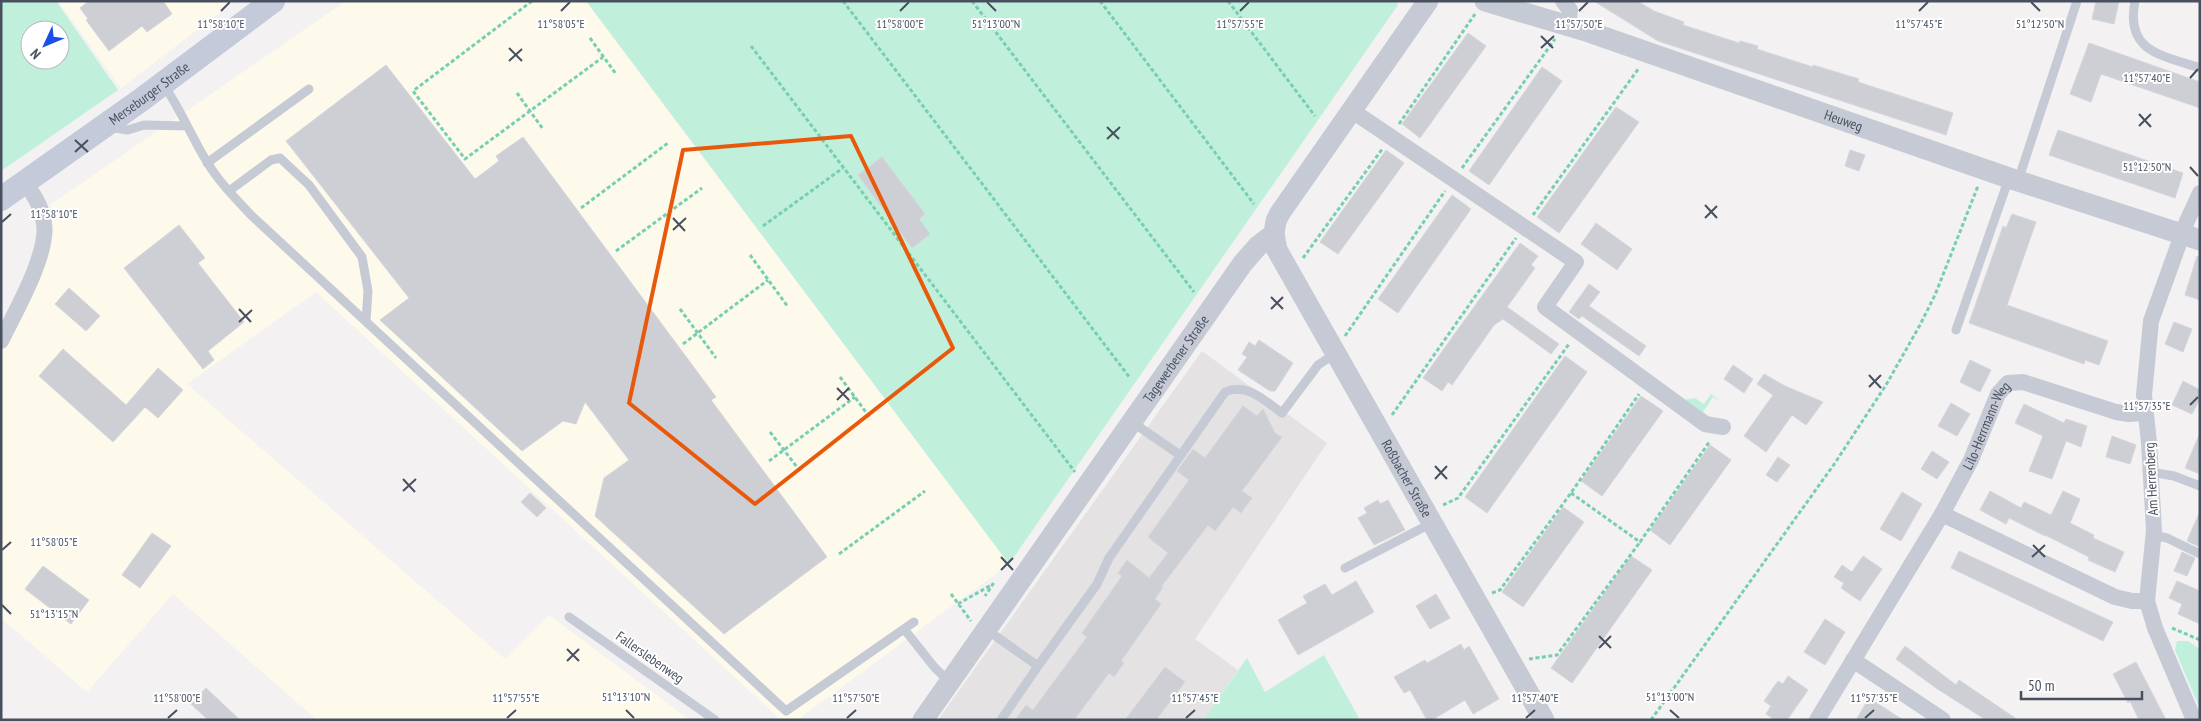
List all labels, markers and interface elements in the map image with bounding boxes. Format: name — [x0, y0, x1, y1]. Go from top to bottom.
text: 11°58'10"E — [197, 16, 245, 31]
text: 11°58'05"E — [537, 16, 585, 31]
text: 11°58'00"E — [876, 16, 924, 31]
text: 51°13'00"N — [972, 16, 1020, 31]
text: 11°57'55"E — [1216, 16, 1264, 31]
text: 11°57'50"E — [1555, 16, 1603, 31]
text: 11°57'45"E — [1895, 16, 1943, 31]
text: 51°12'50"N — [2016, 16, 2064, 31]
north arrow — [20, 20, 70, 70]
text: N — [27, 45, 45, 63]
street label: Merseburger Straße — [105, 58, 193, 129]
text: 11°57'40"E — [2123, 70, 2171, 85]
street label: Heuweg — [1822, 106, 1865, 135]
text: 51°12'50"N — [2123, 159, 2171, 174]
text: 11°58'10"E — [30, 206, 78, 221]
street label: Tagewerbener Straße — [1139, 311, 1213, 406]
street label: Lilo-Herrmann-Weg — [1958, 378, 2014, 473]
text: 11°57'35"E — [2123, 398, 2171, 413]
street label: Roßbacher Straße — [1378, 436, 1436, 521]
street label: Am Herrenberg — [2140, 442, 2162, 516]
text: 11°58'05"E — [30, 534, 78, 549]
text: 51°13'15"N — [30, 606, 78, 621]
street label: Fallerslebenweg — [612, 627, 688, 687]
scale bar — [2021, 668, 2142, 700]
text: 50 m — [2028, 676, 2054, 695]
text: 51°13'10"N — [602, 689, 650, 704]
text: 51°13'00"N — [1646, 689, 1694, 704]
text: 11°58'00"E — [153, 690, 201, 705]
text: 11°57'55"E — [492, 690, 540, 705]
text: 11°57'50"E — [832, 690, 880, 705]
text: 11°57'45"E — [1171, 690, 1219, 705]
text: 11°57'40"E — [1511, 690, 1559, 705]
text: 11°57'35"E — [1850, 690, 1898, 705]

